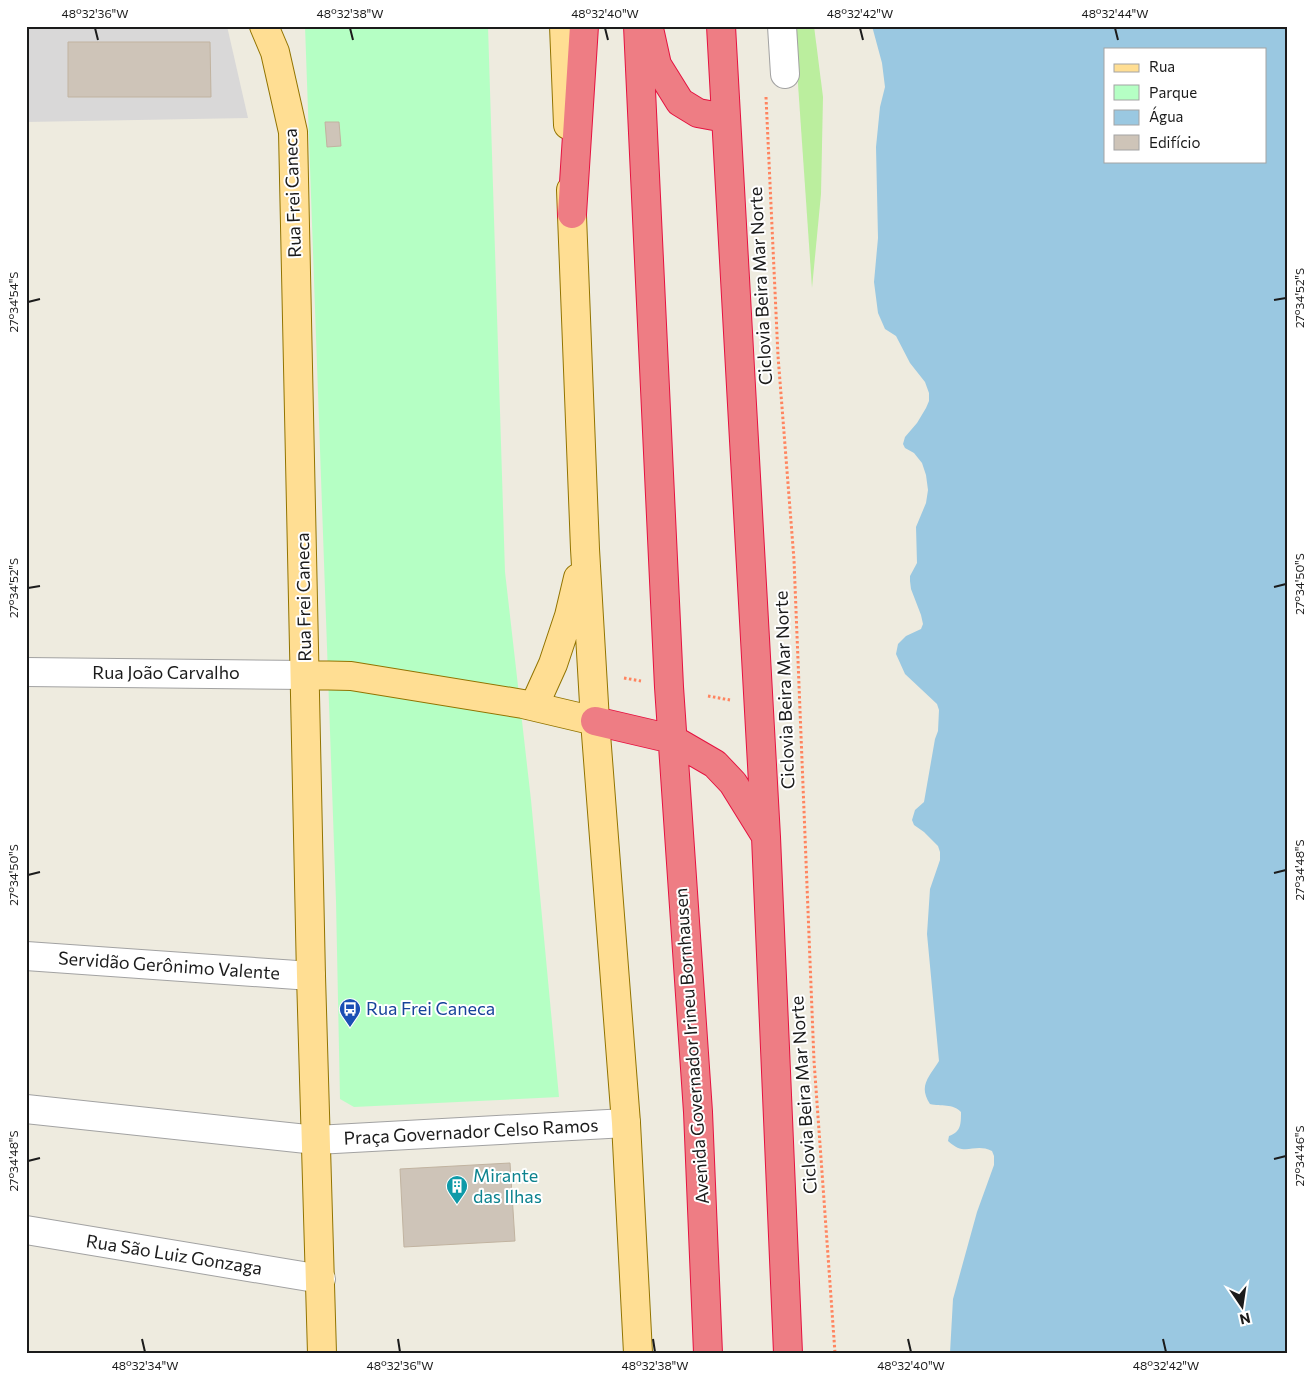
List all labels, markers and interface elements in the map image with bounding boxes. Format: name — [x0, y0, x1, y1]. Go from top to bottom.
text: 48°32'36"W — [62, 6, 128, 20]
text: 48°32'38"W — [317, 6, 383, 20]
text: 48°32'40"W — [571, 6, 639, 20]
text: 48°32'42"W — [827, 6, 893, 20]
text: 48°32'44"W — [1081, 6, 1149, 20]
legend — [1104, 48, 1266, 162]
text: Rua — [1149, 57, 1175, 75]
text: Parque — [1149, 83, 1197, 101]
text: Água — [1149, 106, 1183, 125]
street label: Rua Frei Caneca — [279, 128, 305, 258]
text: Edifício — [1149, 133, 1200, 151]
street label: Ciclovia Beira Mar Norte — [744, 186, 776, 386]
text: 27°34'52"S — [1292, 268, 1306, 328]
text: 27°34'54"S — [6, 272, 20, 332]
street label: Rua Frei Caneca — [291, 532, 315, 662]
text: 27°34'50"S — [1292, 553, 1306, 615]
text: 27°34'52"S — [6, 558, 20, 618]
street label: Ciclovia Beira Mar Norte — [770, 590, 798, 790]
street label: Rua João Carvalho — [92, 661, 240, 683]
text: 27°34'48"S — [1292, 839, 1306, 901]
text: 27°34'50"S — [6, 844, 20, 906]
street label: Avenida Governador Irineu Bornhausen — [669, 887, 713, 1205]
street label: Servidão Gerônimo Valente — [57, 946, 281, 984]
street label: Ciclovia Beira Mar Norte — [785, 995, 821, 1195]
bus stop icon: Rua Frei Caneca — [338, 997, 362, 1028]
place label: Rua Frei Caneca — [366, 997, 495, 1019]
street label: Praça Governador Celso Ramos — [343, 1113, 599, 1149]
text: 27°34'46"S — [1292, 1125, 1306, 1187]
text: 27°34'48"S — [6, 1130, 20, 1192]
place label: Mirante das Ilhas — [473, 1164, 542, 1207]
building icon: Mirante das Ilhas — [445, 1174, 469, 1205]
street label: Rua São Luiz Gonzaga — [85, 1229, 264, 1279]
north arrow — [1216, 1282, 1266, 1332]
text: N — [1238, 1310, 1252, 1329]
text: 48°32'34"W — [112, 1358, 178, 1372]
text: 48°32'36"W — [367, 1358, 433, 1372]
text: 48°32'38"W — [622, 1358, 688, 1372]
text: 48°32'40"W — [877, 1358, 945, 1372]
text: 48°32'42"W — [1133, 1358, 1199, 1372]

